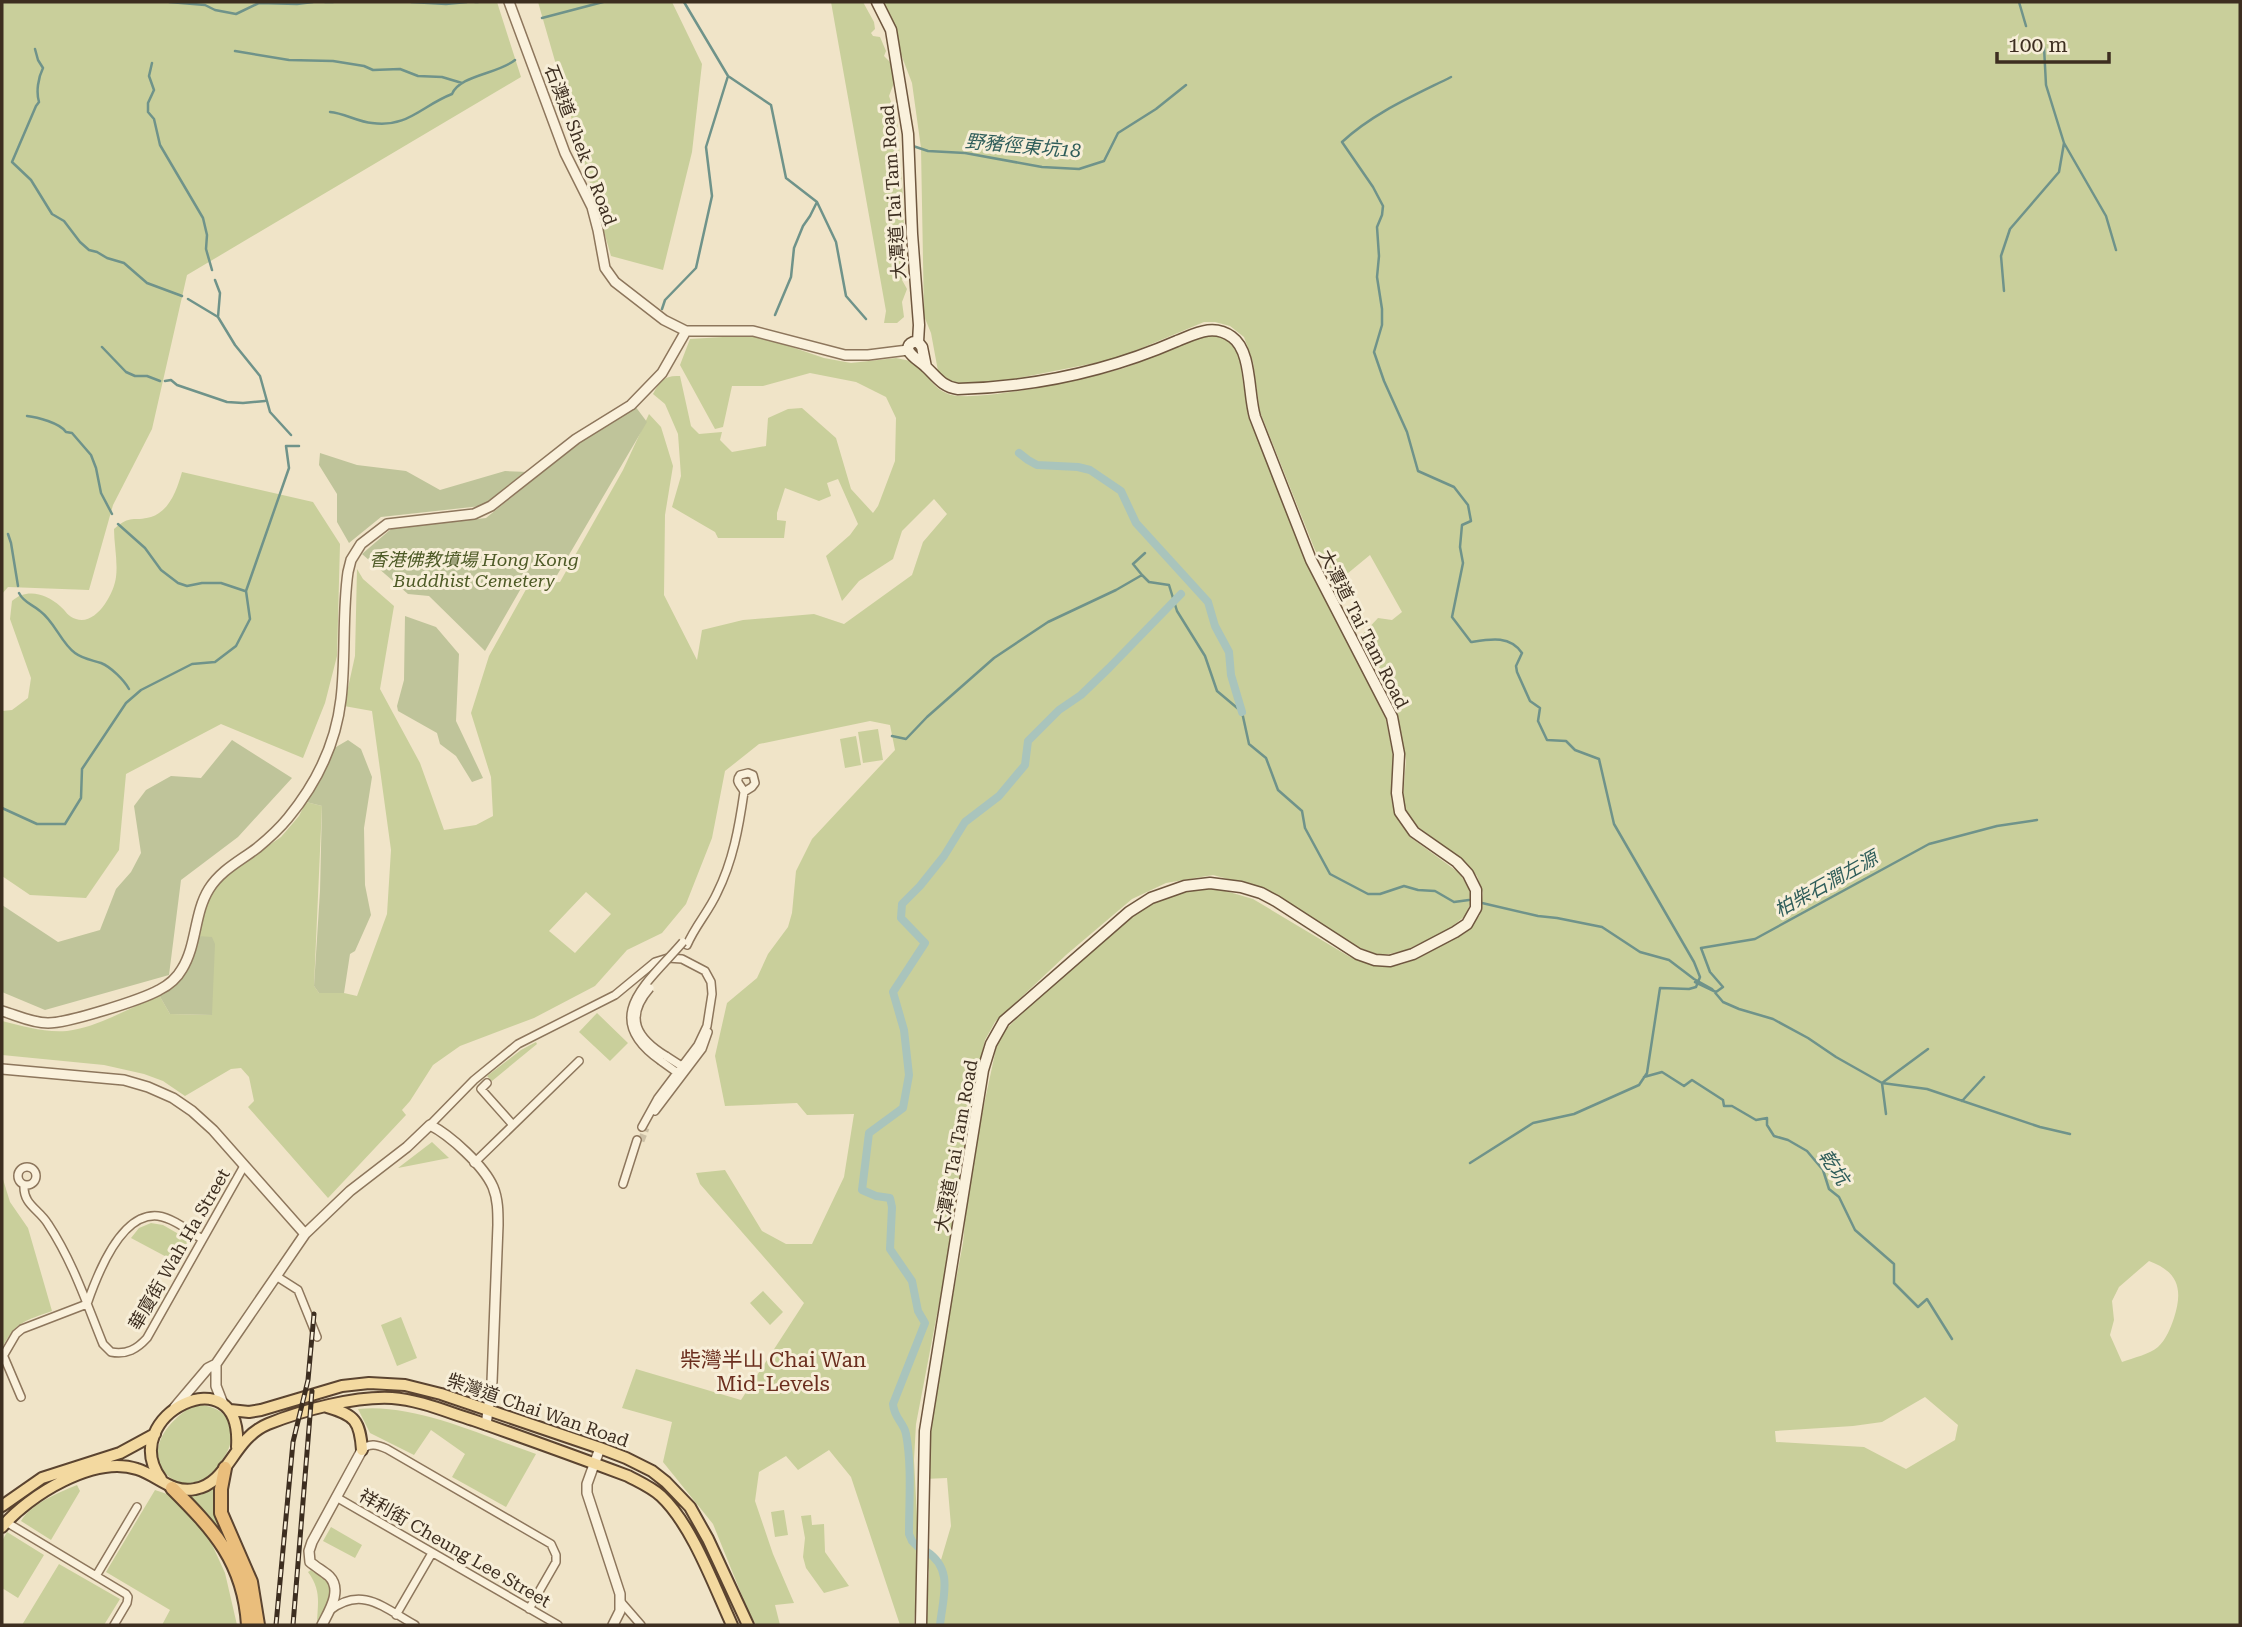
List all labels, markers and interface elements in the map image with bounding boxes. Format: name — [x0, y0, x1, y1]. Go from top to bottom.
scale bar — [1997, 21, 2109, 65]
text: 100 m — [2008, 33, 2068, 57]
street label: 石澳道 Shek O Road — [541, 62, 621, 229]
street label: 大潭道 Tai Tam Road — [876, 103, 910, 280]
water label: 野豬徑東坑18 — [964, 129, 1082, 163]
street label: 大潭道 Tai Tam Road — [1315, 546, 1413, 712]
park label: 香港佛教墳場 Hong Kong Buddhist Cemetery — [369, 549, 579, 591]
water label: 柏柴石澗左源 — [1771, 845, 1884, 922]
street label: 大潭道 Tai Tam Road — [930, 1057, 982, 1234]
water label: 乾坑 — [1814, 1145, 1856, 1192]
street label: 華廈街 Wah Ha Street — [124, 1164, 234, 1333]
district label: 柴灣半山 Chai Wan Mid-Levels — [680, 1348, 867, 1396]
street label: 柴灣道 Chai Wan Road — [444, 1369, 632, 1451]
street label: 祥利街 Cheung Lee Street — [355, 1484, 555, 1612]

